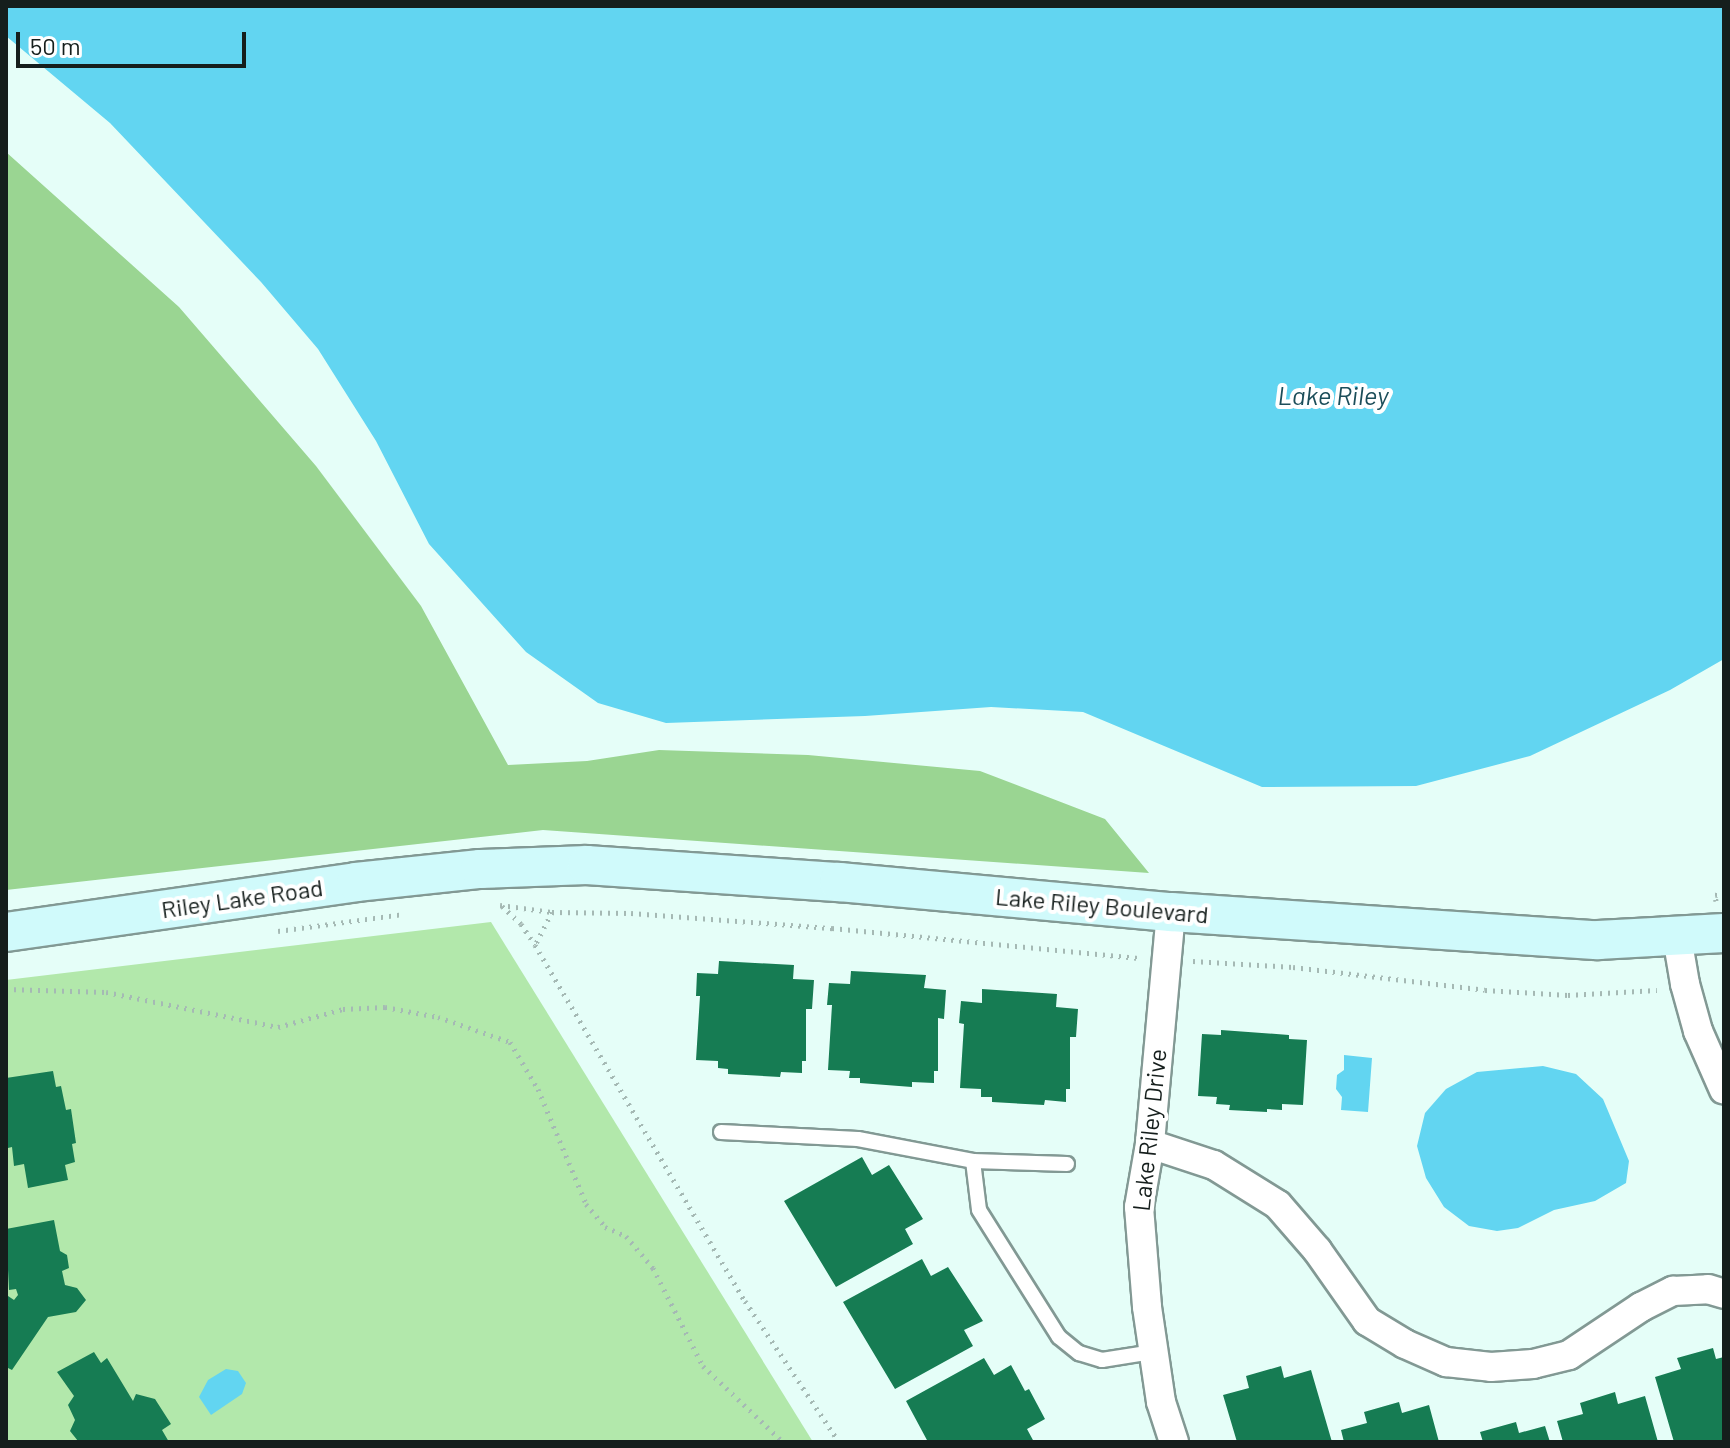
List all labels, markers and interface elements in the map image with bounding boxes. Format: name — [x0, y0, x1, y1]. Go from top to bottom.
scale bar — [20, 16, 250, 66]
text: 50 m — [30, 31, 81, 60]
water label: Lake Riley — [1277, 379, 1389, 411]
street label: Riley Lake Road — [159, 872, 325, 924]
street label: Lake Riley Boulevard — [994, 881, 1210, 929]
street label: Lake Riley Drive — [1126, 1047, 1172, 1213]

